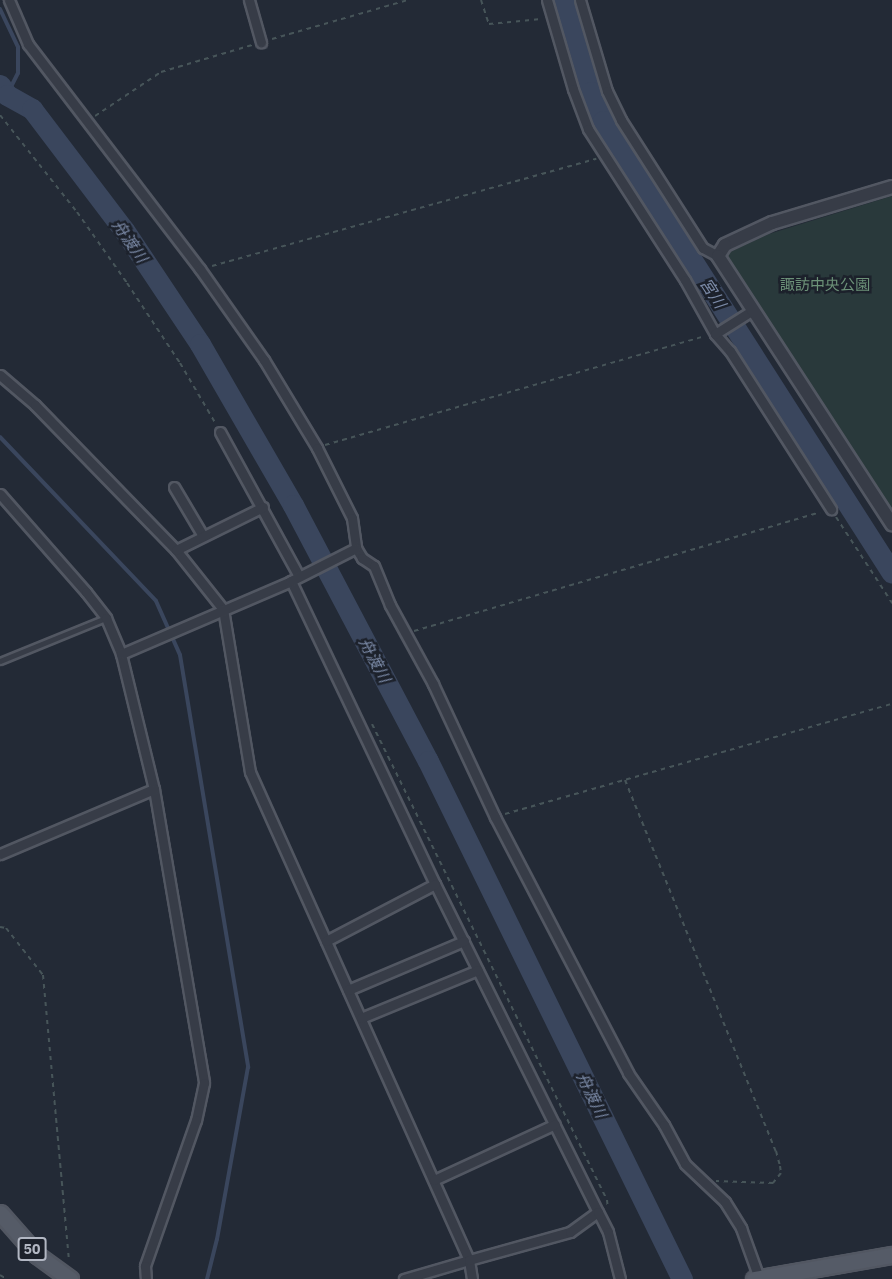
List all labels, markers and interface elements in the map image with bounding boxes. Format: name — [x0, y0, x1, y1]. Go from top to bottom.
water label: 舟渡川 — [108, 216, 152, 266]
water label: 宮川 — [696, 274, 730, 312]
park label: 諏訪中央公園 — [780, 276, 870, 294]
water label: 舟渡川 — [355, 634, 395, 686]
water label: 舟渡川 — [573, 1069, 611, 1121]
road number: 50 — [17, 1238, 47, 1260]

